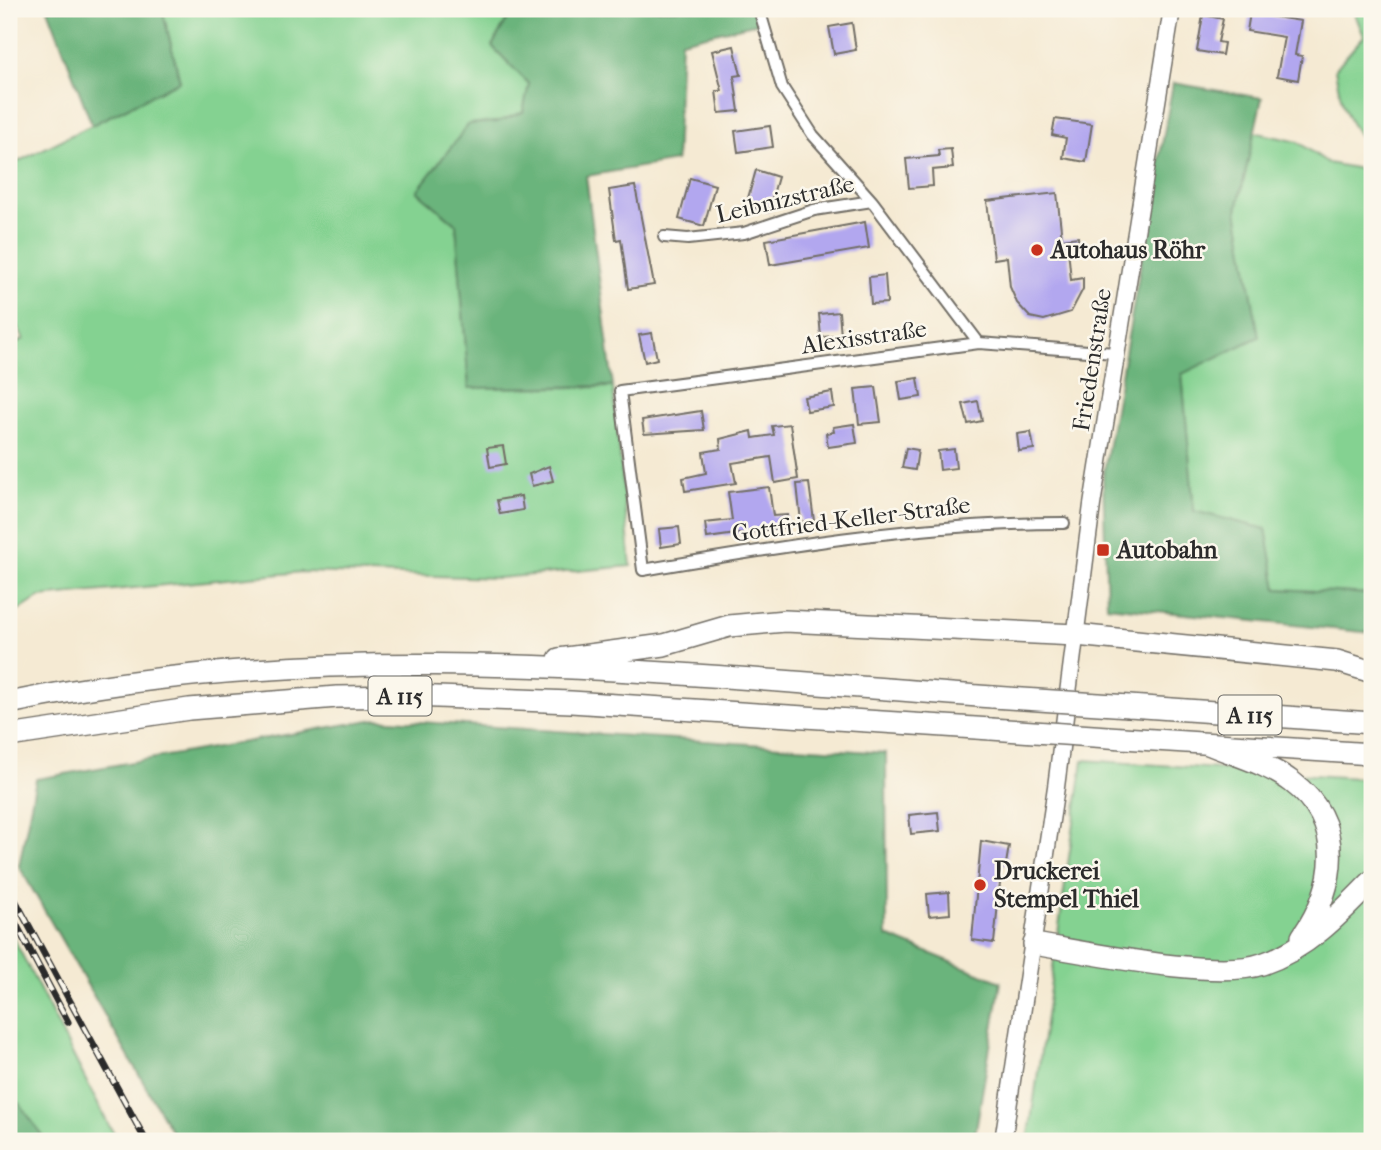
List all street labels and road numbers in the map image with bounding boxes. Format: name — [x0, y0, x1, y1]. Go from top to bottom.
street label: Leibnizstraße — [713, 169, 857, 229]
street label: Friedenstraße — [1067, 286, 1117, 434]
street label: Alexisstraße — [799, 314, 928, 360]
street label: Gottfried-Keller-Straße — [730, 490, 972, 548]
road number: A 115 — [368, 676, 432, 716]
road number: A 115 — [1218, 695, 1282, 734]

